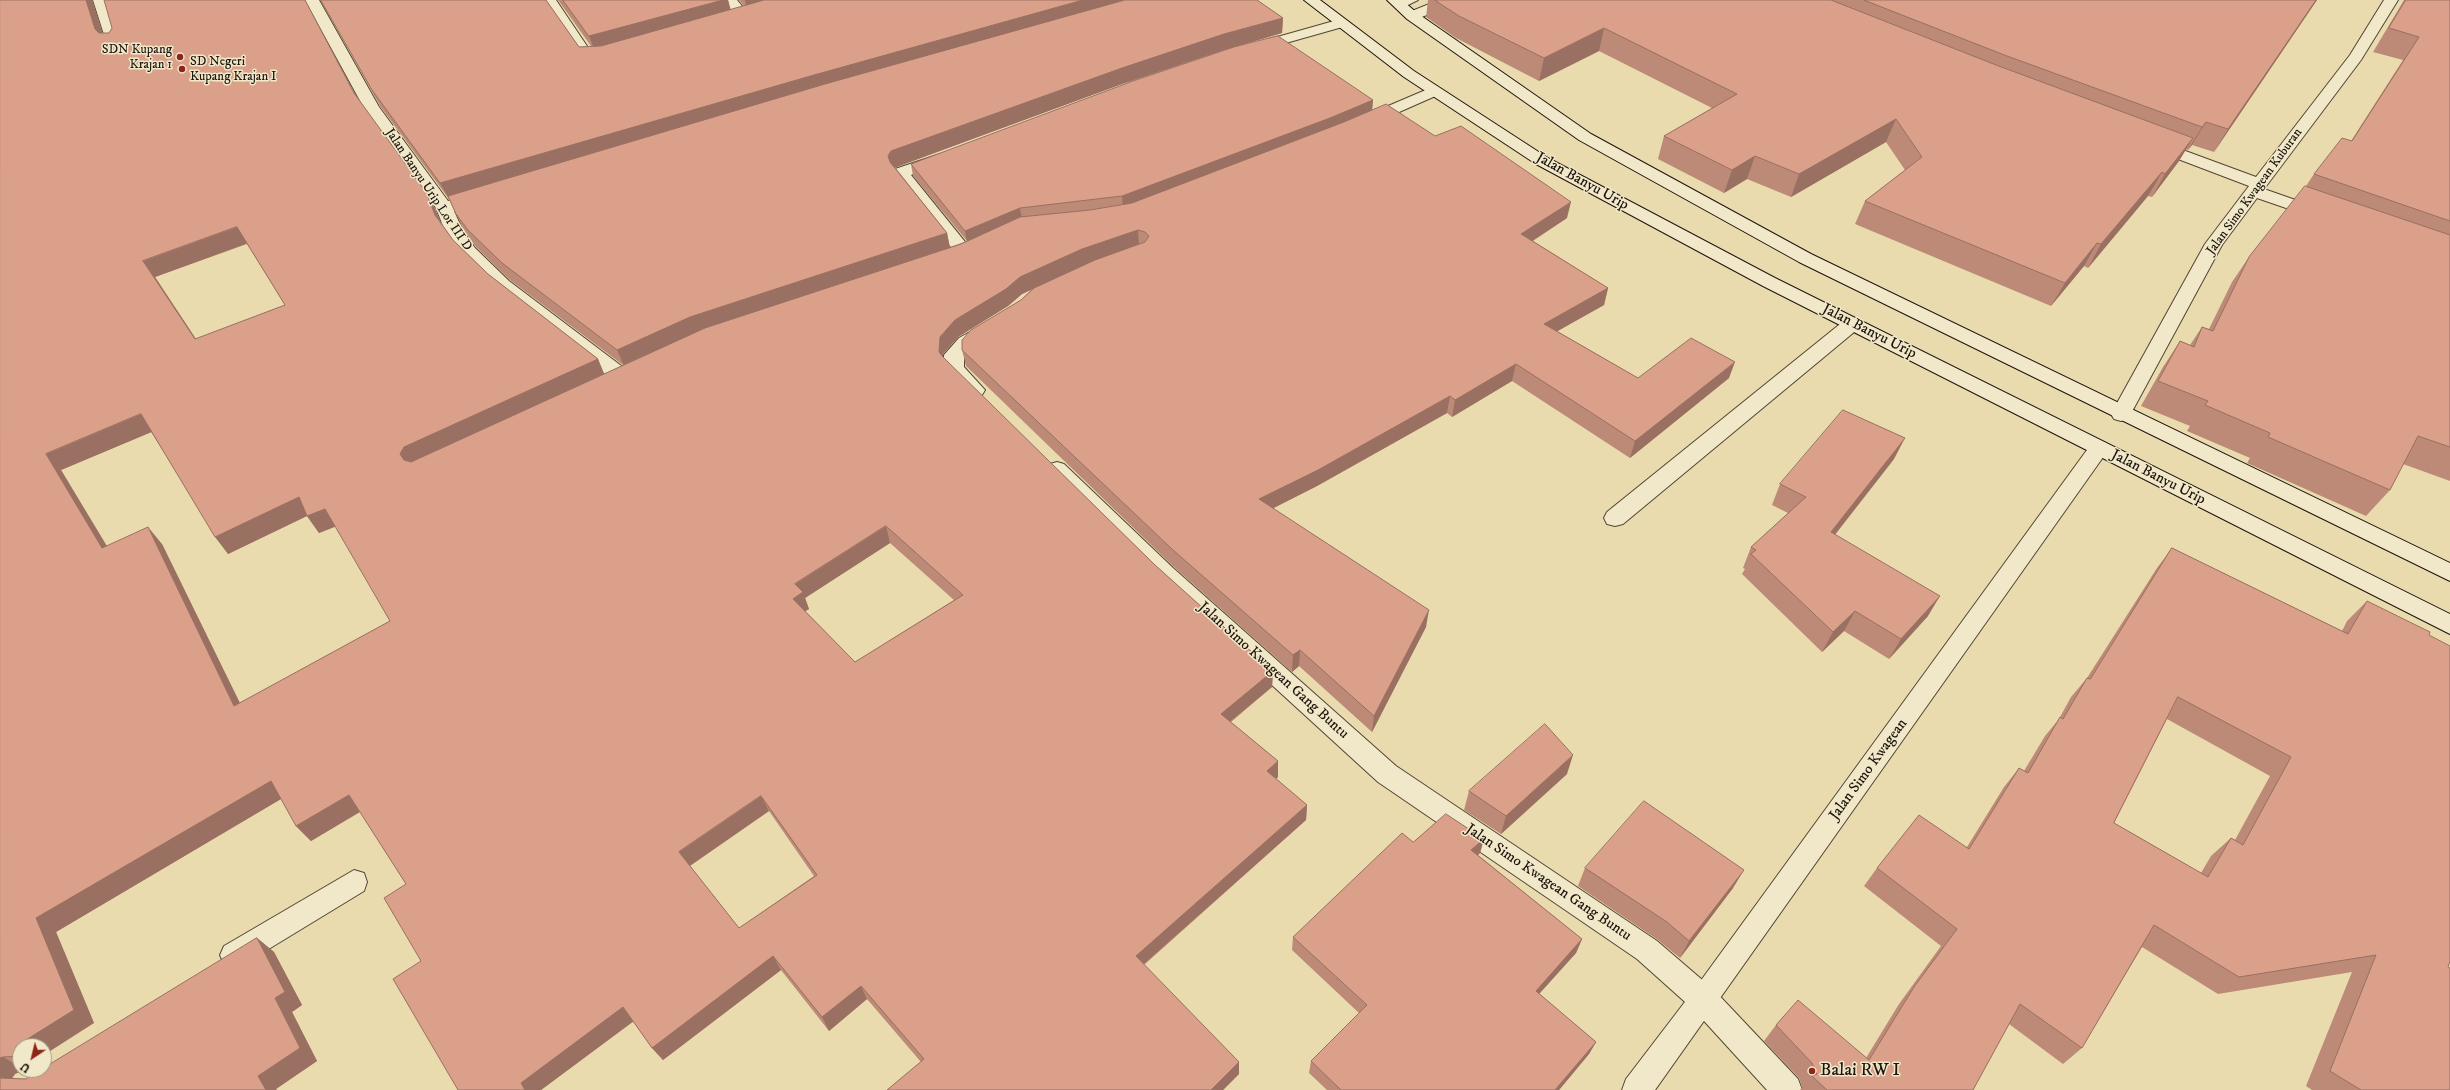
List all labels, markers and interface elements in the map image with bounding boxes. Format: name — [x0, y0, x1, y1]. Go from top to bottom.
place label: SDN Kupang Krajan 1 — [102, 42, 172, 73]
marker: SDN Kupang Krajan 1 — [175, 52, 185, 62]
place label: SD Negeri Kupang Krajan I — [190, 54, 276, 85]
marker: SD Negeri Kupang Krajan I — [177, 64, 187, 74]
street label: Jalan Banyu Urip Lor III D — [381, 126, 475, 254]
street label: Jalan Simo Kwagean Kuburan — [2204, 126, 2306, 258]
street label: Jalan Banyu Urip — [1532, 149, 1632, 215]
street label: Jalan Banyu Urip — [1819, 301, 1919, 363]
street label: Jalan Banyu Urip — [2108, 447, 2208, 509]
street label: Jalan Simo Kwagean Gang Buntu — [1194, 599, 1352, 743]
street label: Jalan Simo Kwagean — [1826, 716, 1912, 824]
street label: Jalan Simo Kwagean Gang Buntu — [1462, 821, 1634, 945]
north arrow — [12, 1038, 52, 1078]
text: U — [18, 1059, 33, 1075]
place label: Balai RW I — [1820, 1060, 1900, 1082]
marker: Balai RW I — [1807, 1066, 1817, 1076]

